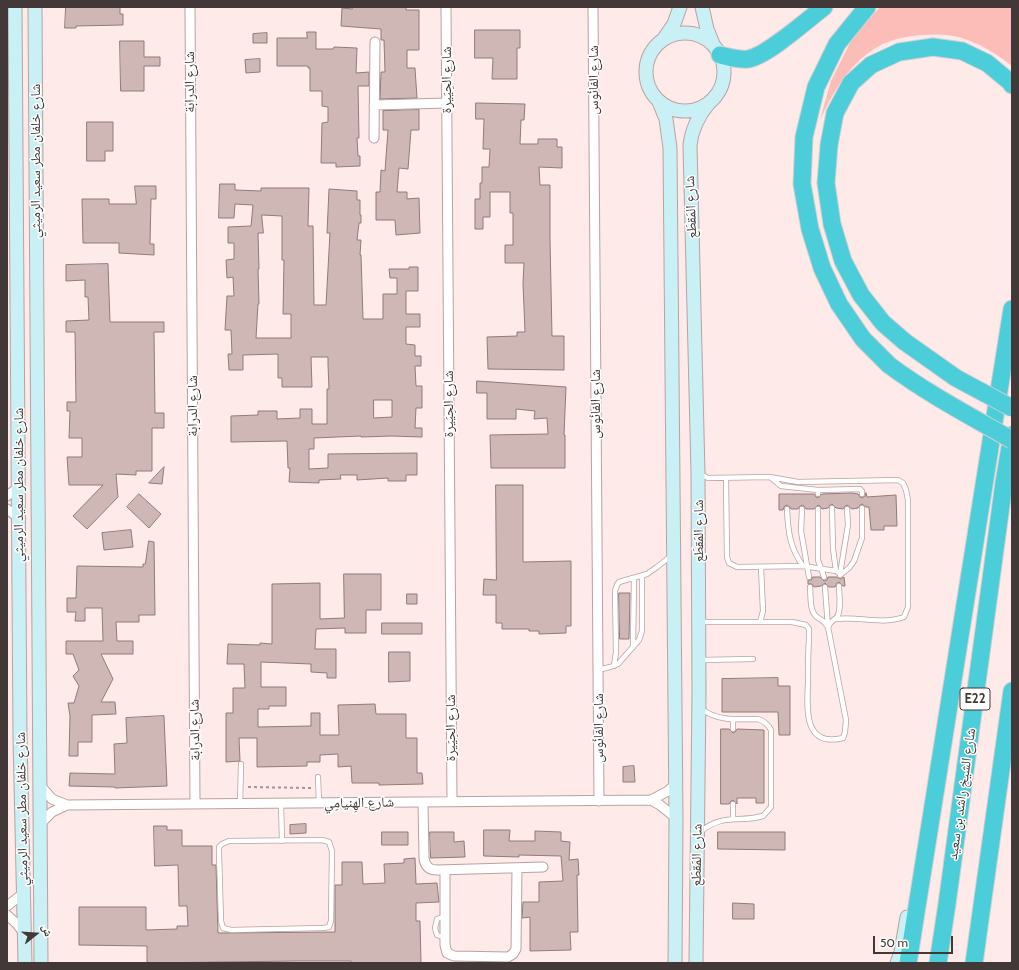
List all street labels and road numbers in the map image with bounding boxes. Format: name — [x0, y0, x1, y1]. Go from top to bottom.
street label: شارع الفانُوس — [586, 45, 602, 115]
street label: شارع الحِيَيرة — [439, 47, 455, 113]
street label: شارع الدرابة — [182, 51, 198, 113]
street label: شارع خلفان مطر سعيد الرميثي — [28, 84, 44, 238]
street label: شارع المَقطَع — [682, 175, 700, 239]
street label: شارع الفانُوس — [588, 369, 604, 439]
street label: شارع الحِيَيرة — [441, 371, 457, 437]
street label: شارع الدرابة — [185, 375, 201, 437]
street label: شارع خلفان مطر سعيد الرميثي — [11, 408, 27, 562]
street label: شارع المَقطَع — [691, 500, 707, 562]
road number: E22 — [960, 688, 990, 710]
street label: شارع الفانُوس — [591, 693, 607, 763]
street label: شارع الحِيَيرة — [443, 695, 459, 761]
street label: شارع الدرابة — [186, 699, 204, 761]
street label: شارع الشيخ راشد بن سعيد — [944, 727, 980, 861]
street label: شارع خلفان مطر سعيد الرميثي — [12, 732, 32, 886]
street label: شارع الهِنيامِي — [324, 794, 394, 812]
street label: شارع المَقطَع — [688, 823, 706, 887]

